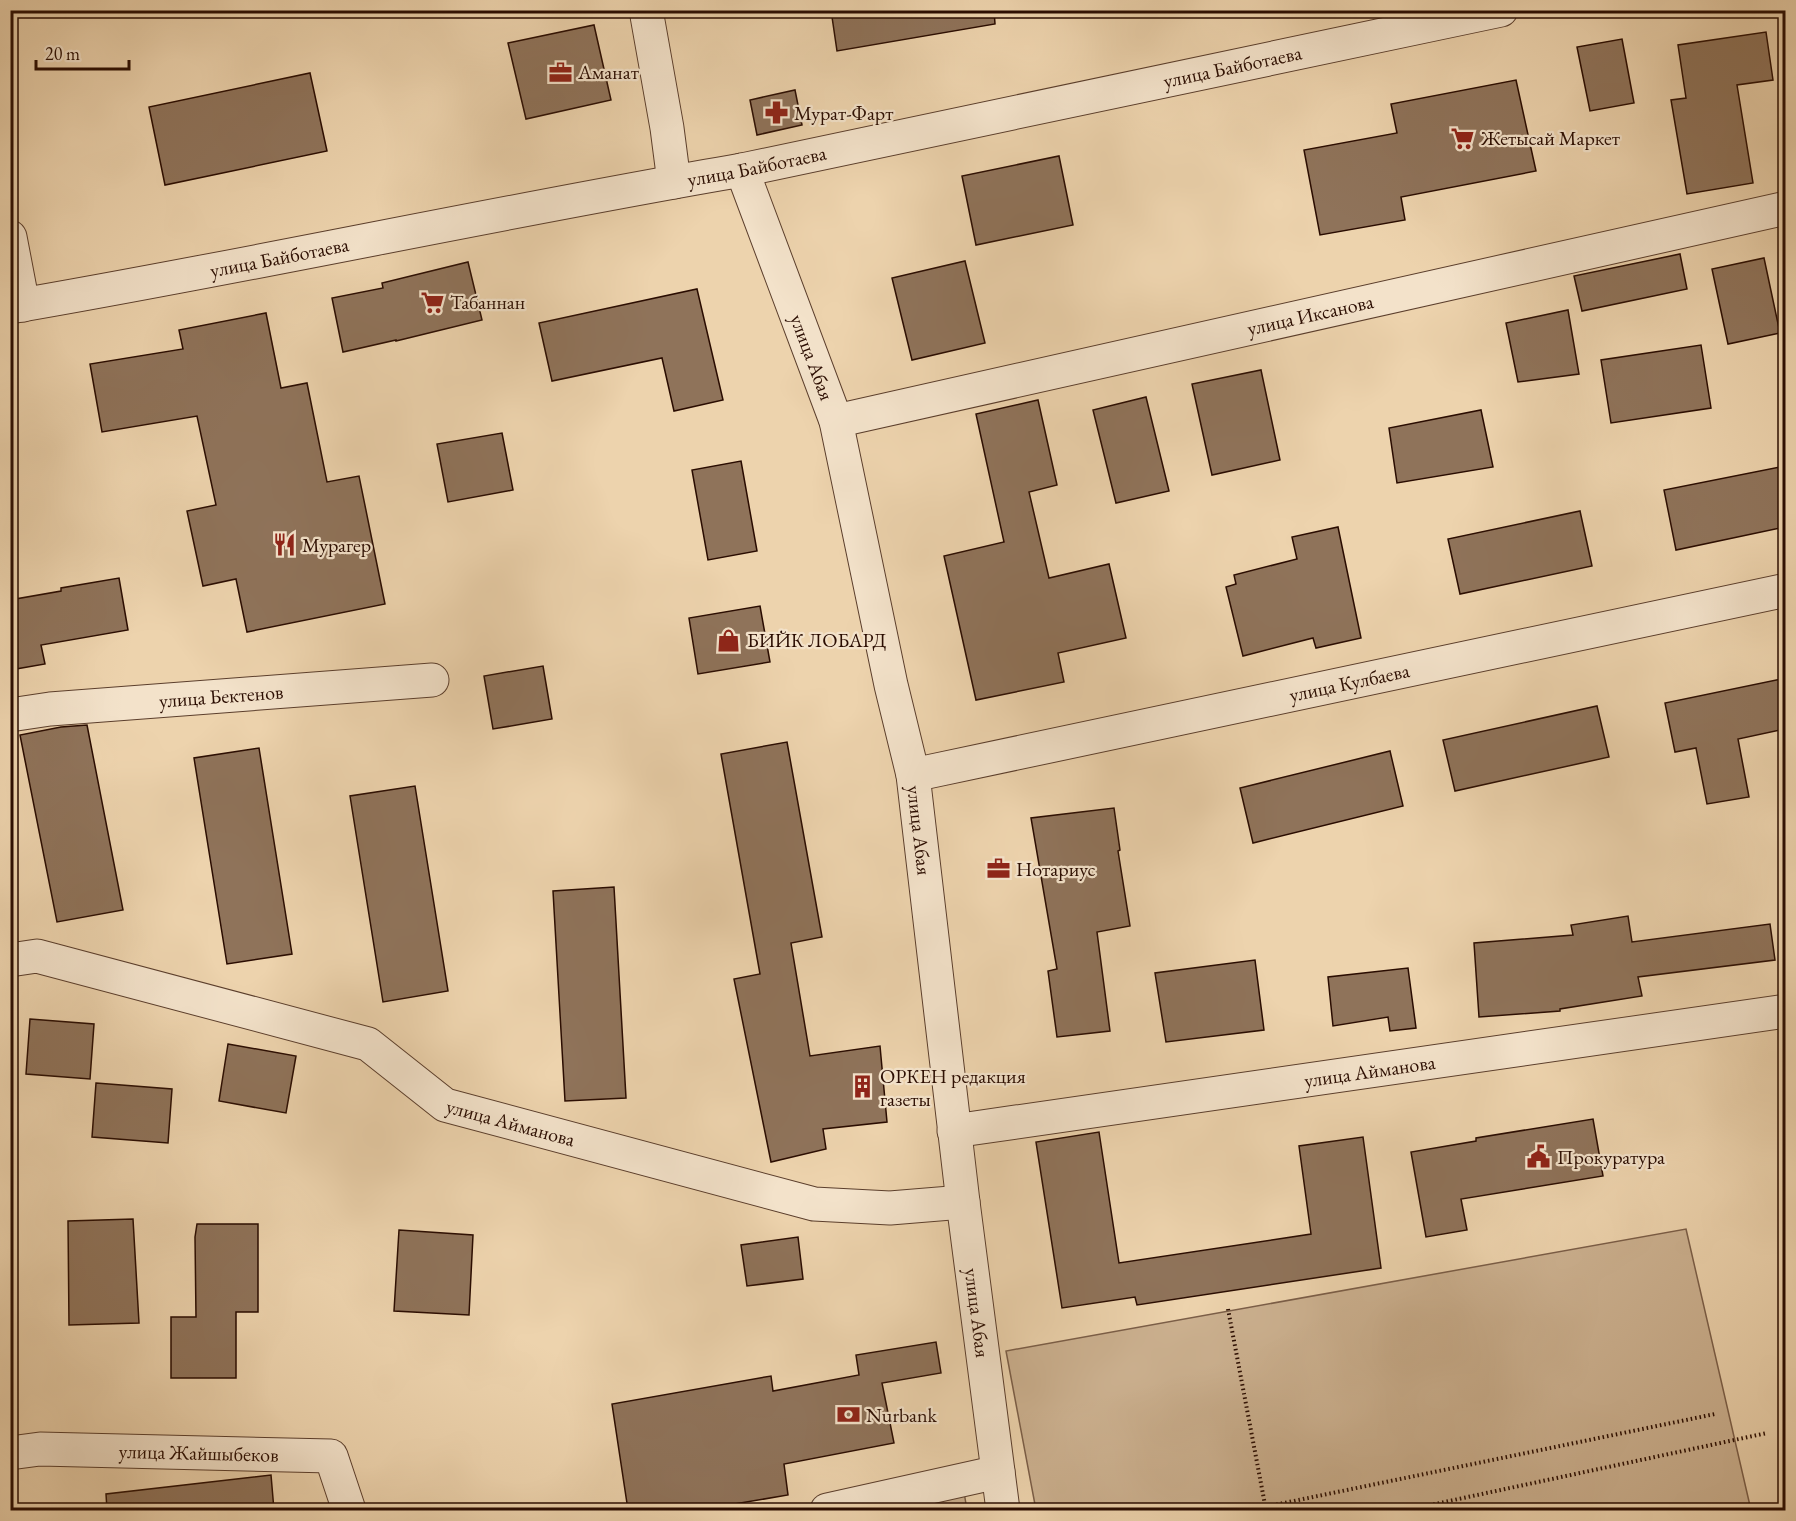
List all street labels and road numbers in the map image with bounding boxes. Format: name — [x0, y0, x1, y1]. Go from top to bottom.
street label: улица Байботаева — [1161, 39, 1304, 94]
street label: улица Байботаева — [685, 140, 829, 192]
street label: улица Байботаева — [208, 231, 351, 283]
street label: улица Иксанова — [1245, 288, 1376, 341]
street label: улица Абая — [784, 311, 840, 404]
street label: улица Кулбаева — [1287, 657, 1412, 708]
street label: улица Бектенов — [158, 678, 284, 714]
street label: улица Абая — [901, 784, 938, 877]
street label: улица Айманова — [1302, 1049, 1437, 1093]
street label: улица Айманова — [443, 1093, 578, 1152]
street label: улица Абая — [959, 1266, 996, 1359]
street label: улица Жайшыбеков — [118, 1438, 279, 1468]

